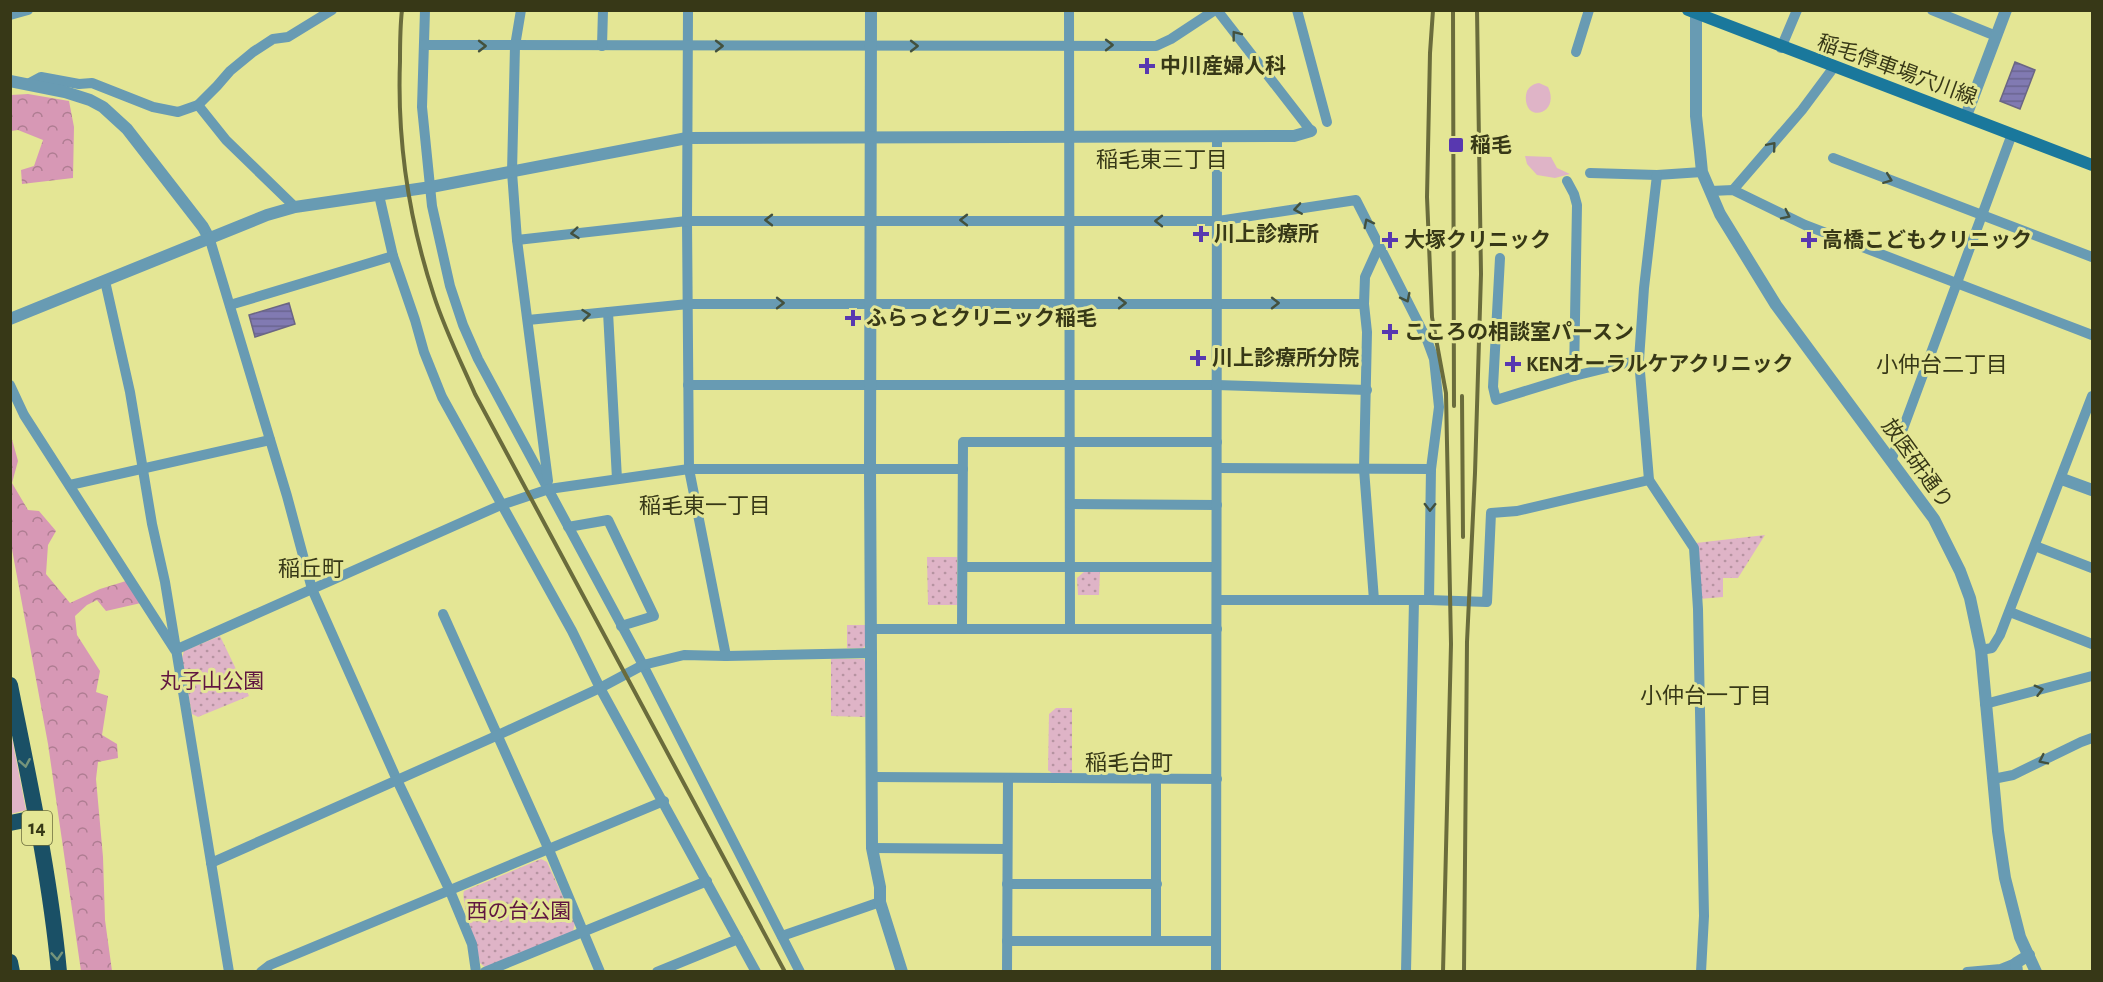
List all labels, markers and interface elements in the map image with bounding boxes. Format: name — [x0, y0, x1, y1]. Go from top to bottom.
street label: 稲毛停車場穴川線 — [1814, 30, 1980, 109]
one-way arrow — [1233, 31, 1244, 42]
one-way arrow — [1105, 39, 1114, 51]
one-way arrow — [478, 40, 487, 52]
one-way arrow — [715, 40, 724, 52]
one-way arrow — [910, 40, 919, 52]
place label: 中川産婦人科 — [1160, 55, 1286, 77]
marker: 中川産婦人科 — [1138, 57, 1156, 75]
place label: 稲毛 — [1470, 134, 1512, 156]
marker: 稲毛 — [1447, 136, 1465, 154]
one-way arrow — [1765, 142, 1776, 153]
district label: 稲毛東三丁目 — [1096, 148, 1228, 171]
one-way arrow — [1882, 171, 1893, 184]
one-way arrow — [1294, 202, 1303, 214]
one-way arrow — [1779, 208, 1790, 220]
one-way arrow — [765, 214, 774, 227]
one-way arrow — [960, 214, 969, 226]
one-way arrow — [1155, 215, 1164, 227]
one-way arrow — [1364, 218, 1375, 229]
place label: 川上診療所 — [1214, 223, 1319, 245]
marker: 川上診療所 — [1192, 225, 1210, 243]
one-way arrow — [571, 227, 580, 239]
place label: 大塚クリニック — [1404, 229, 1551, 251]
place label: 高橋こどもクリニック — [1822, 229, 2032, 251]
marker: 大塚クリニック — [1381, 231, 1399, 249]
marker: 高橋こどもクリニック — [1800, 231, 1818, 249]
one-way arrow — [1398, 292, 1410, 303]
one-way arrow — [776, 297, 785, 309]
one-way arrow — [1118, 297, 1127, 309]
one-way arrow — [1270, 297, 1279, 309]
place label: ふらっとクリニック稲毛 — [866, 307, 1097, 329]
one-way arrow — [581, 309, 590, 321]
marker: ふらっとクリニック稲毛 — [844, 309, 862, 327]
place label: こころの相談室パースン — [1404, 321, 1634, 343]
marker: こころの相談室パースン — [1381, 323, 1399, 341]
place label: 川上診療所分院 — [1212, 347, 1359, 369]
marker: 川上診療所分院 — [1189, 349, 1207, 367]
place label: KENオーラルケアクリニック — [1526, 353, 1794, 375]
district label: 小仲台二丁目 — [1876, 353, 2008, 376]
marker: KENオーラルケアクリニック — [1504, 355, 1522, 373]
street label: 放医研通り — [1878, 415, 1957, 513]
district label: 稲毛東一丁目 — [639, 494, 771, 517]
one-way arrow — [1424, 502, 1437, 511]
district label: 稲丘町 — [278, 557, 344, 580]
park label: 丸子山公園 — [160, 670, 265, 692]
district label: 小仲台一丁目 — [1640, 684, 1772, 707]
one-way arrow — [2034, 684, 2044, 697]
district label: 稲毛台町 — [1085, 751, 1173, 774]
one-way arrow — [2039, 753, 2050, 764]
one-way arrow — [19, 759, 31, 768]
road number: 14 — [22, 811, 52, 845]
park label: 西の台公園 — [467, 900, 572, 922]
one-way arrow — [51, 951, 64, 960]

